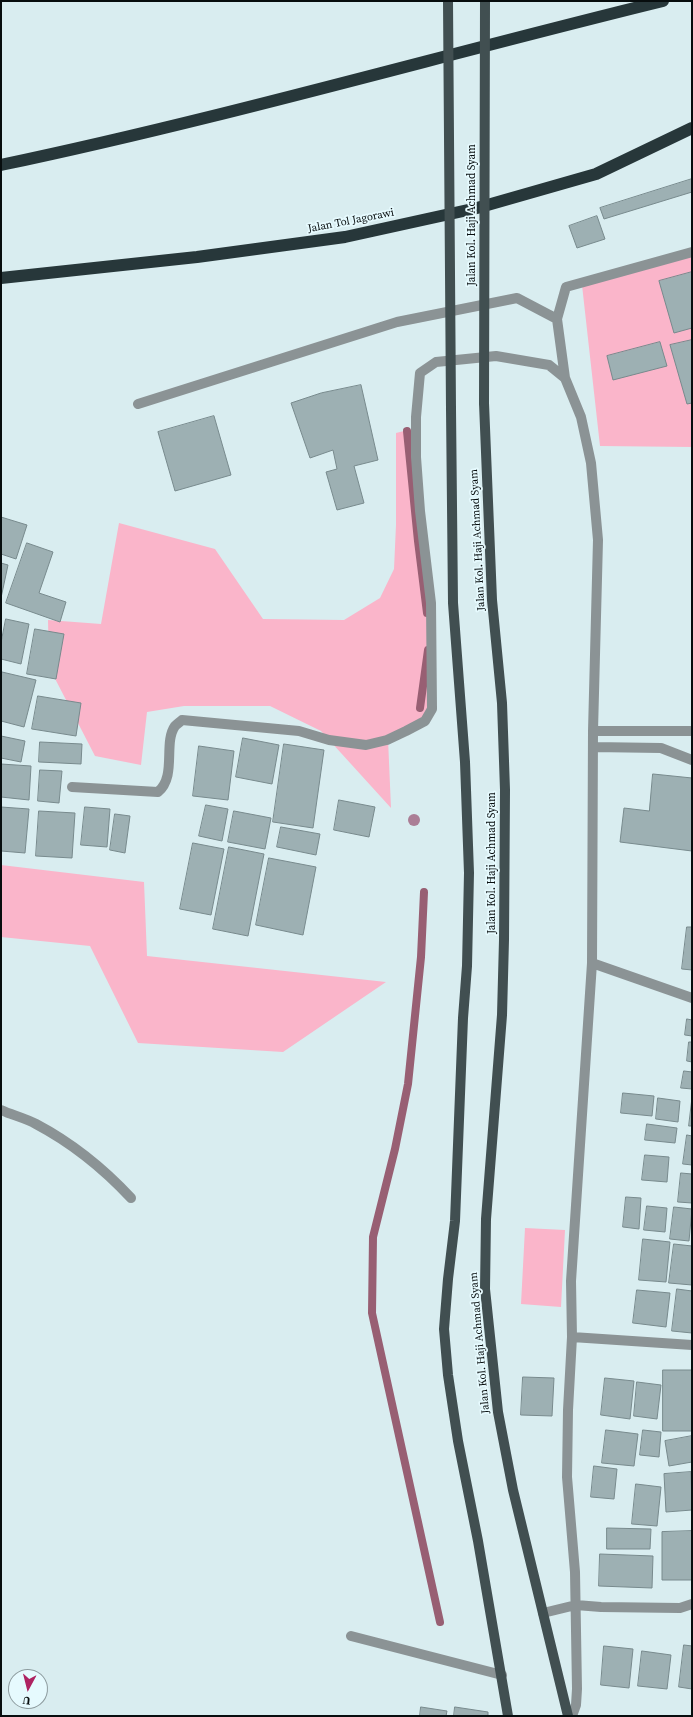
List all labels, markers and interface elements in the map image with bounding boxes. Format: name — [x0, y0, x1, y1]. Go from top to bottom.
street label: Jalan Kol. Haji Achmad Syam — [465, 144, 479, 286]
street label: Jalan Tol Jagorawi — [307, 206, 395, 236]
street label: Jalan Kol. Haji Achmad Syam — [468, 469, 488, 611]
street label: Jalan Kol. Haji Achmad Syam — [485, 792, 499, 934]
street label: Jalan Kol. Haji Achmad Syam — [467, 1272, 493, 1414]
north arrow — [8, 1669, 48, 1709]
text: U — [22, 1692, 32, 1708]

